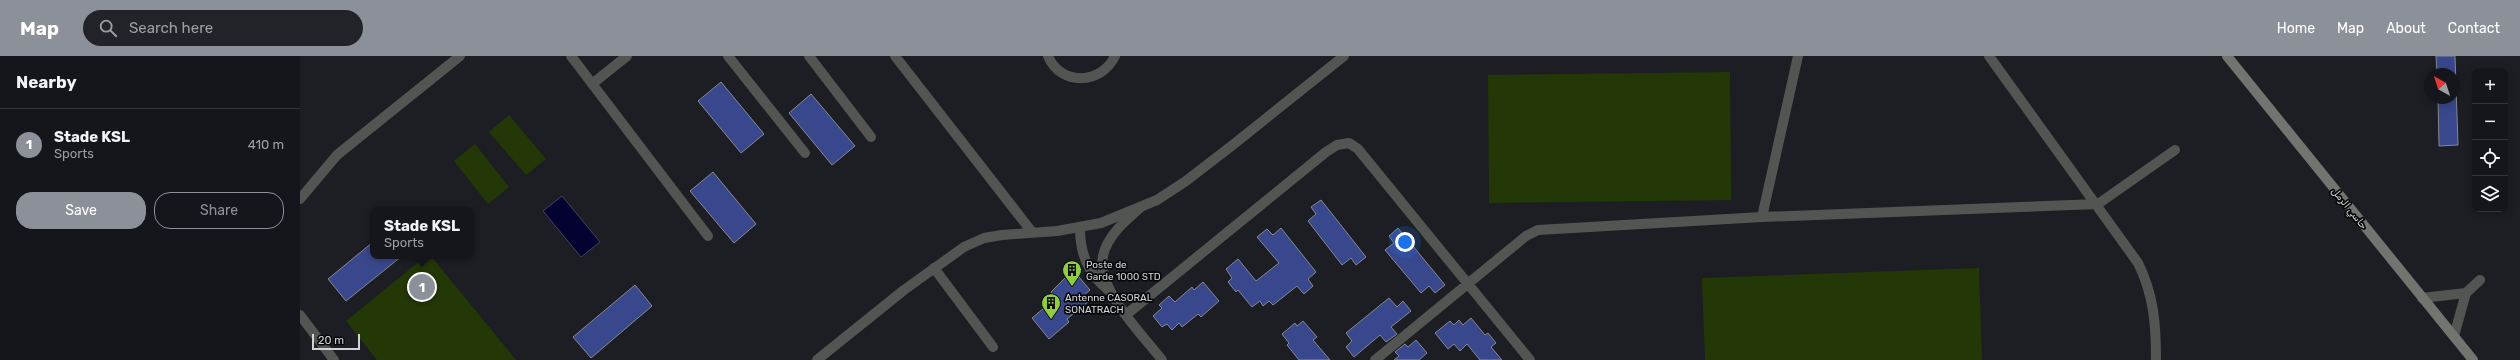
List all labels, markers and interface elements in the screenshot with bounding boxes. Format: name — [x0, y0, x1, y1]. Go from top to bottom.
search box — [83, 10, 363, 46]
text: Map — [20, 17, 59, 40]
icon: search — [97, 17, 119, 39]
text: Search here — [129, 19, 213, 37]
text: Home — [2277, 20, 2315, 37]
text: Map — [2337, 20, 2364, 37]
text: About — [2386, 20, 2426, 37]
text: Contact — [2448, 20, 2500, 37]
north arrow — [2424, 68, 2460, 104]
map controls — [2472, 68, 2508, 212]
button: + — [2472, 68, 2508, 104]
text: Nearby — [16, 72, 77, 92]
button: − — [2472, 104, 2508, 140]
text: Stade KSL — [54, 128, 130, 146]
text: 1 — [26, 137, 32, 152]
text: 410 m — [248, 137, 284, 152]
button: locate — [2472, 140, 2508, 176]
text: Sports — [54, 146, 94, 161]
button: layers — [2472, 176, 2508, 212]
street label: حاسي الرمل — [2327, 185, 2370, 233]
button: Save — [16, 192, 146, 229]
button: Share — [154, 192, 284, 229]
popup — [370, 207, 474, 259]
text: Stade KSL — [384, 217, 460, 235]
your location — [1395, 232, 1415, 252]
text: Sports — [384, 235, 424, 250]
building icon: Poste de Garde 1000 STD — [1061, 259, 1083, 287]
place label: Poste de Garde 1000 STD — [1086, 259, 1161, 283]
pin: 1 — [409, 272, 435, 302]
building icon: Antenne CASORAL SONATRACH — [1040, 292, 1062, 320]
place label: Antenne CASORAL SONATRACH — [1065, 292, 1153, 316]
scale bar — [312, 332, 360, 351]
text: 20 m — [318, 334, 344, 347]

